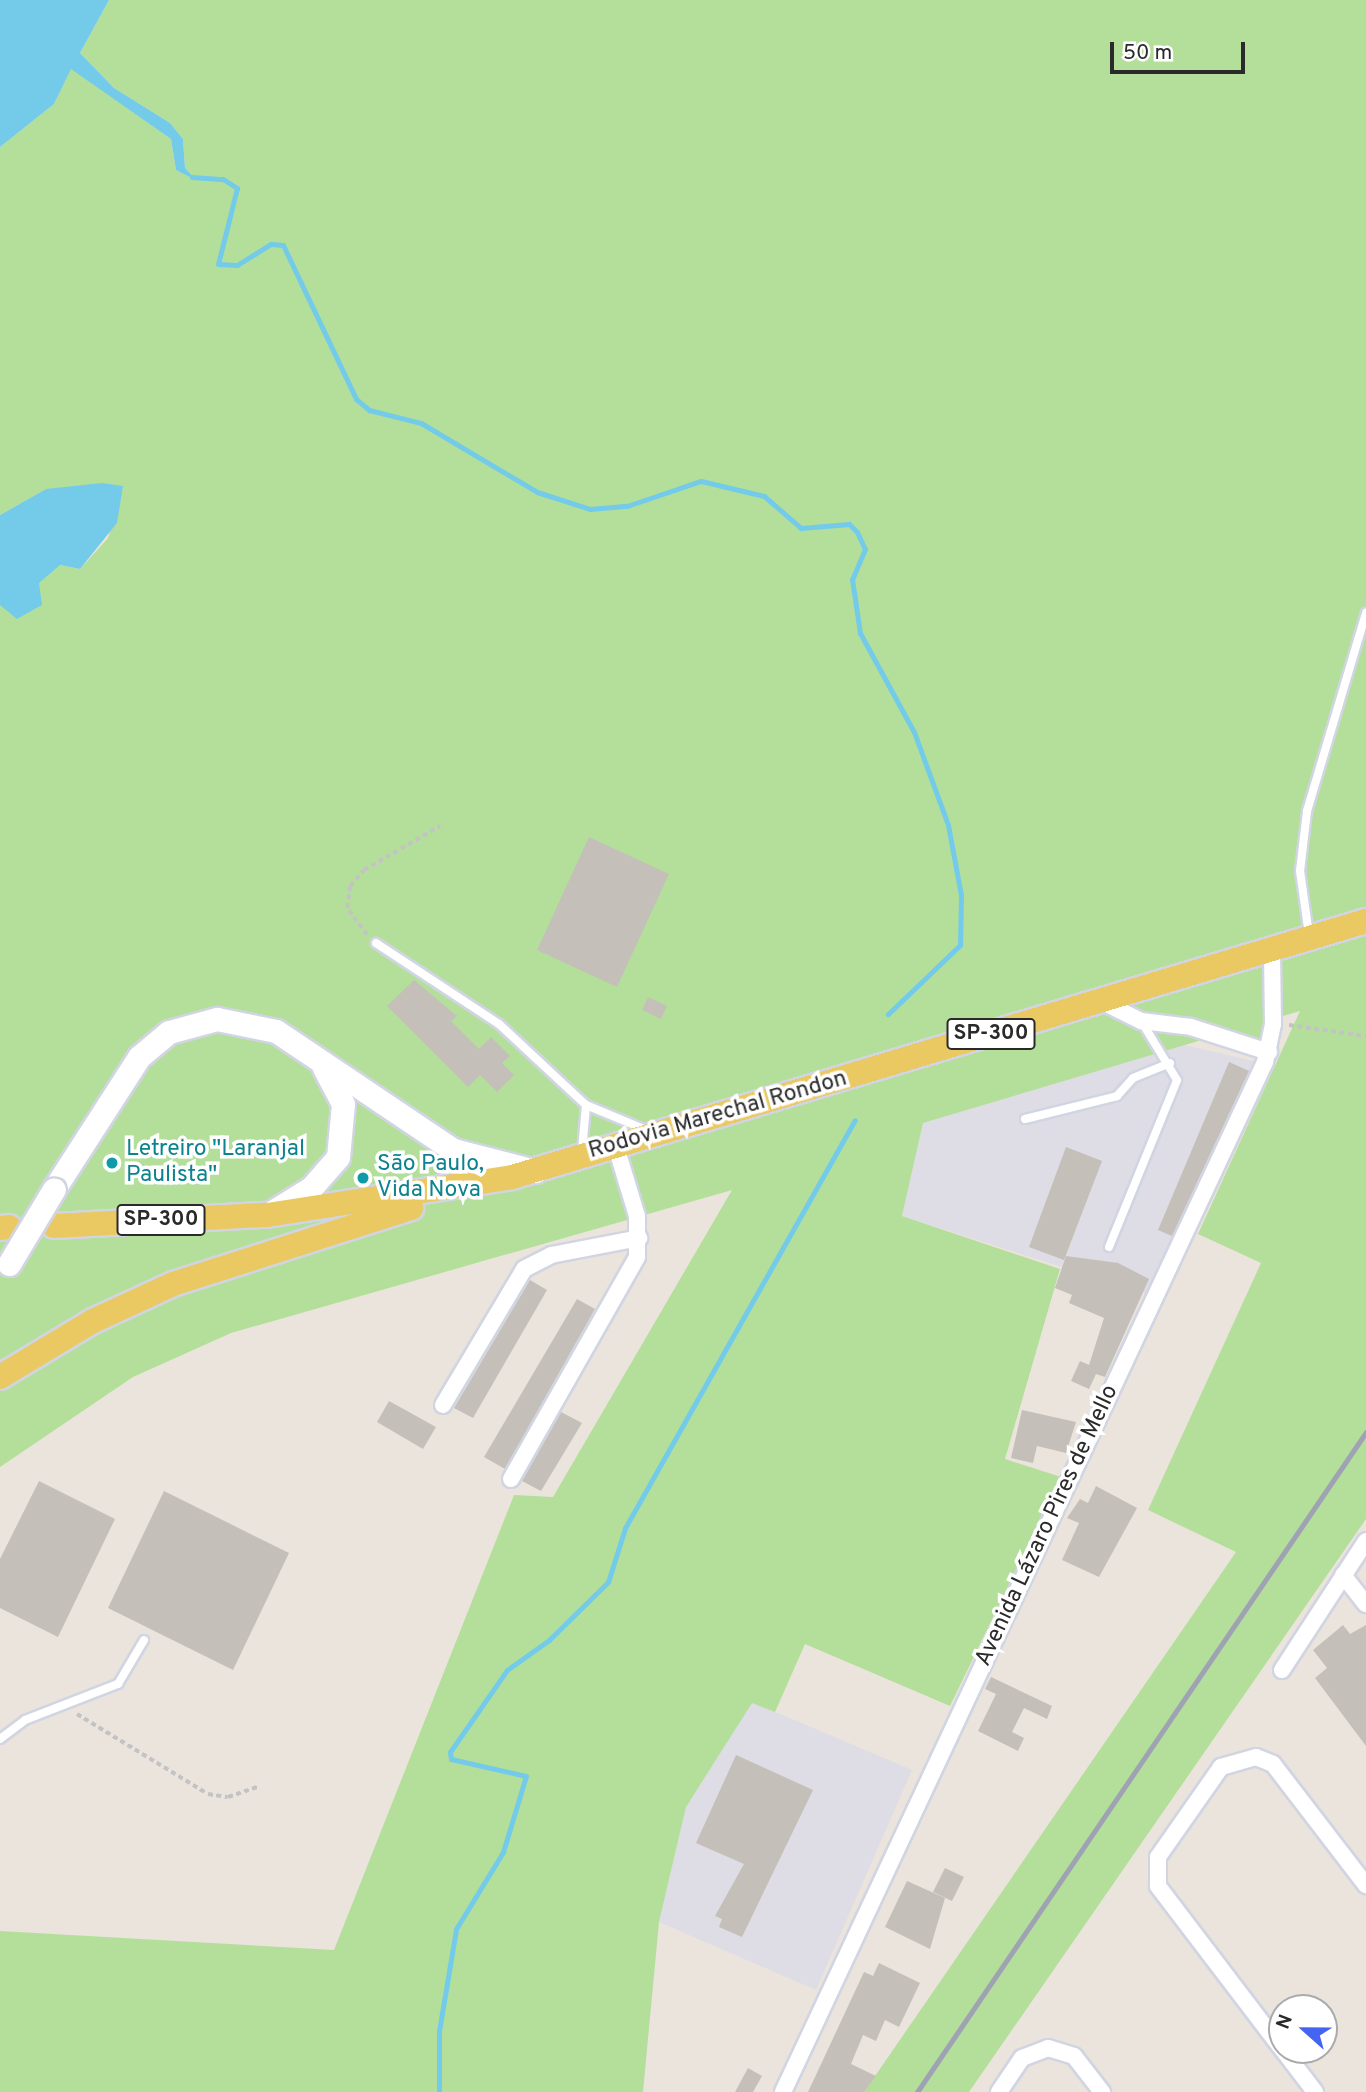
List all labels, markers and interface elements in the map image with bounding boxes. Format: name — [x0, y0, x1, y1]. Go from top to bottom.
scale bar — [1114, 28, 1249, 72]
text: 50 m — [1123, 40, 1172, 67]
road number: SP-300 — [946, 1016, 1036, 1052]
street label: Rodovia Marechal Rondon — [586, 1066, 850, 1166]
place label: Letreiro "Laranjal Paulista" — [126, 1136, 305, 1190]
place label: São Paulo, Vida Nova — [377, 1151, 484, 1205]
marker: Letreiro "Laranjal Paulista" — [104, 1155, 120, 1171]
marker: São Paulo, Vida Nova — [355, 1170, 371, 1186]
road number: SP-300 — [116, 1202, 206, 1238]
street label: Avenida Lázaro Pires de Mello — [971, 1381, 1125, 1671]
north arrow — [1268, 1994, 1338, 2064]
text: N — [1272, 2012, 1299, 2033]

